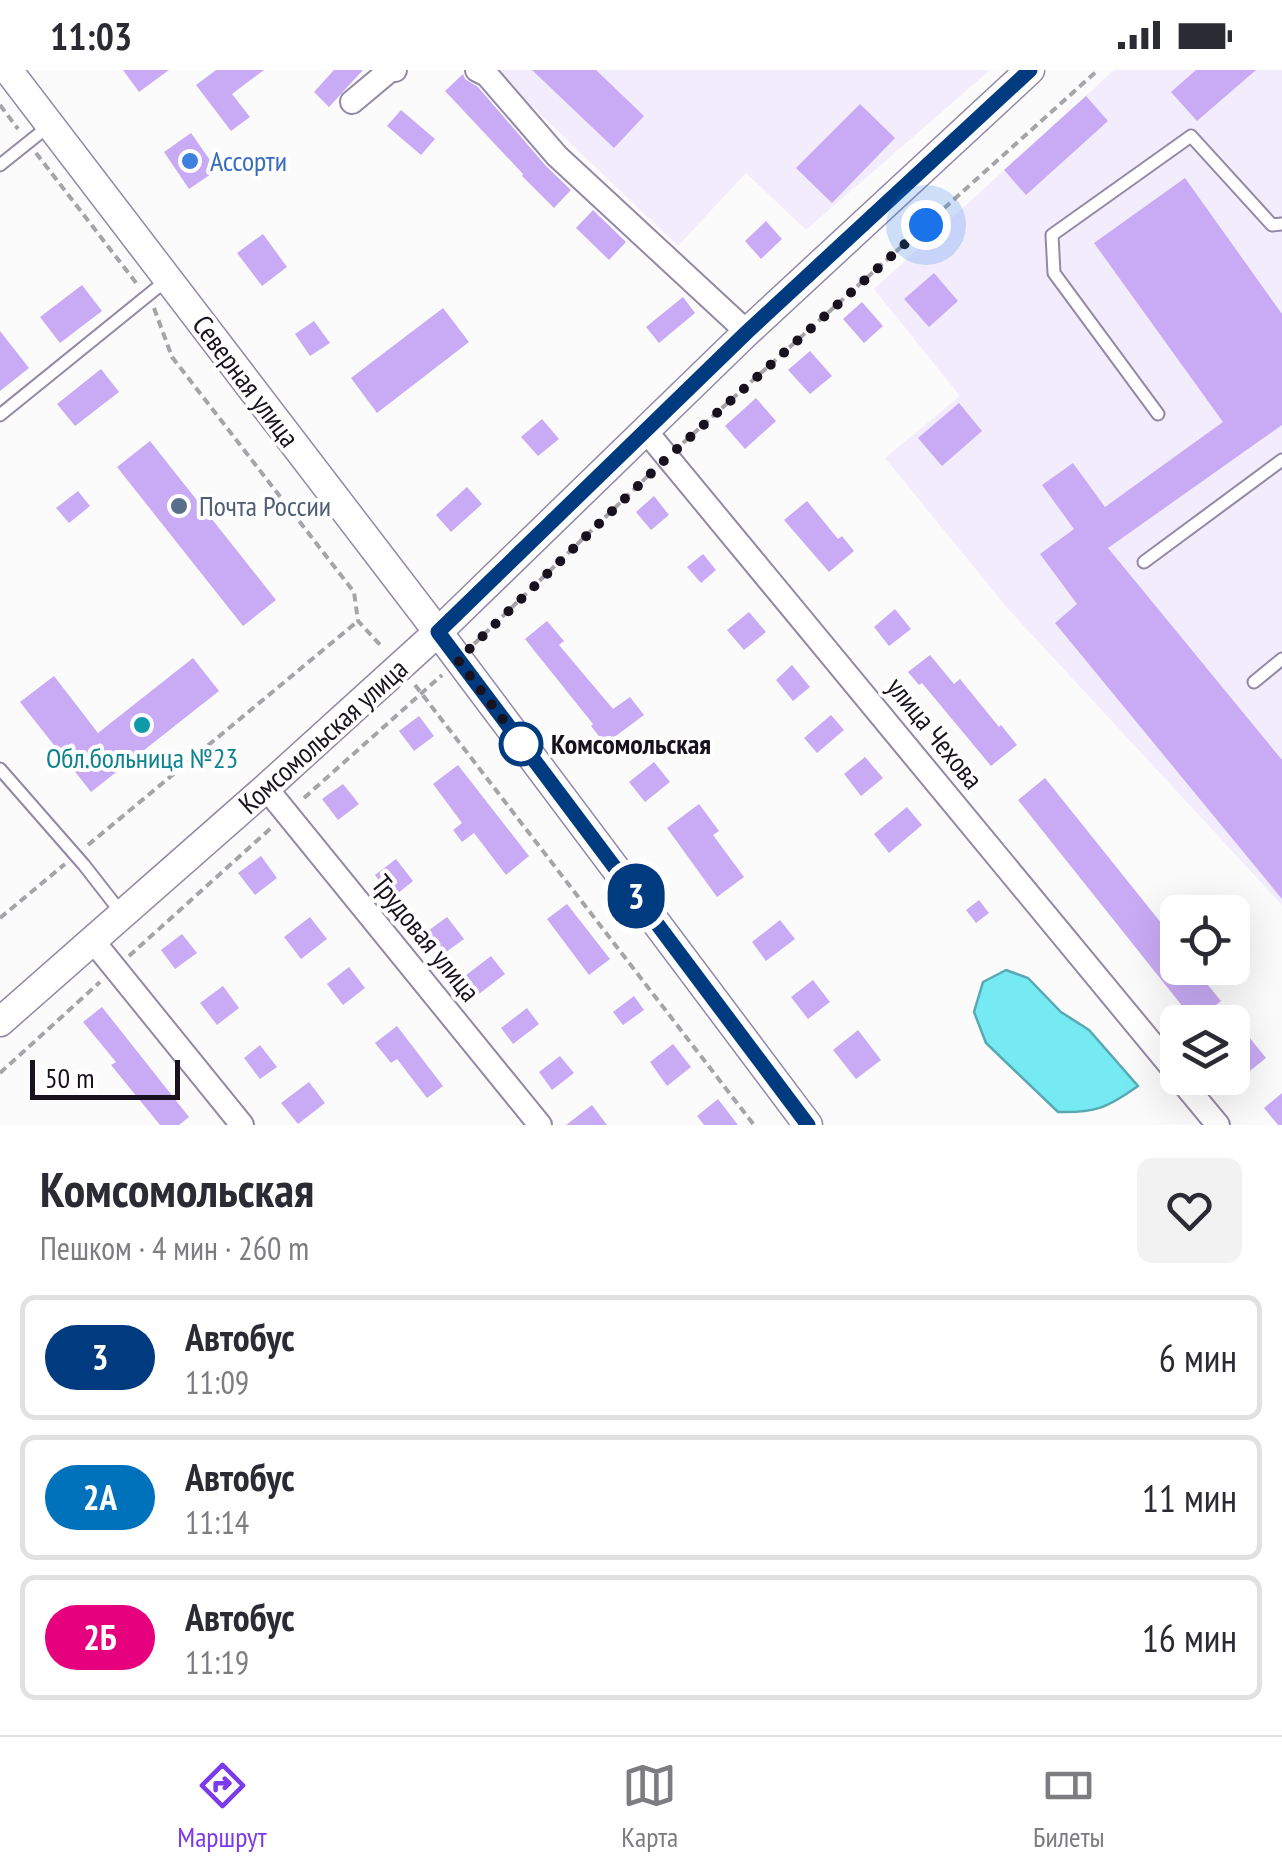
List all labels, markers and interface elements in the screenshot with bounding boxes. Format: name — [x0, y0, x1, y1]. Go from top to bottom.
text: 11:03 — [50, 11, 132, 60]
place label: Ассорти — [210, 142, 287, 179]
marker: Ассорти — [179, 150, 201, 172]
your location — [901, 200, 951, 250]
street label: Северная улица — [185, 307, 308, 454]
place label: Почта России — [199, 487, 331, 524]
marker: Почта России — [168, 495, 190, 517]
street label: Комсомольская улица — [230, 650, 415, 821]
street label: улица Чехова — [879, 669, 992, 796]
marker: Обл.больница №23 — [131, 714, 153, 736]
marker: Комсомольская — [500, 723, 542, 765]
place label: Комсомольская — [551, 725, 711, 762]
place label: Обл.больница №23 — [46, 739, 238, 776]
line badge: 3 — [604, 864, 668, 928]
street label: Трудовая улица — [364, 867, 489, 1009]
text: 3 — [628, 873, 644, 919]
map controls — [1160, 895, 1250, 1095]
button: locate — [1160, 895, 1250, 985]
button: layers — [1160, 1005, 1250, 1095]
scale bar — [30, 1055, 180, 1100]
text: 50 m — [45, 1059, 94, 1096]
text: Комсомольская — [40, 1158, 314, 1220]
button: heart — [1137, 1158, 1242, 1263]
text: Пешком · 4 мин · 260 m — [40, 1227, 309, 1269]
text: Автобус — [185, 1312, 295, 1361]
text: 6 мин — [1159, 1333, 1237, 1382]
text: 3 — [92, 1334, 108, 1380]
text: 11:09 — [185, 1361, 249, 1403]
text: Автобус — [185, 1452, 295, 1501]
text: 11 мин — [1142, 1473, 1237, 1522]
text: 2А — [83, 1474, 117, 1520]
text: 11:14 — [185, 1501, 249, 1543]
text: Автобус — [185, 1592, 295, 1641]
text: 16 мин — [1142, 1613, 1237, 1662]
text: 2Б — [83, 1614, 117, 1660]
text: 11:19 — [185, 1641, 249, 1683]
tab: Маршрут — [177, 1758, 267, 1855]
tab: Карта — [621, 1758, 678, 1855]
tab: Билеты — [1033, 1758, 1105, 1855]

